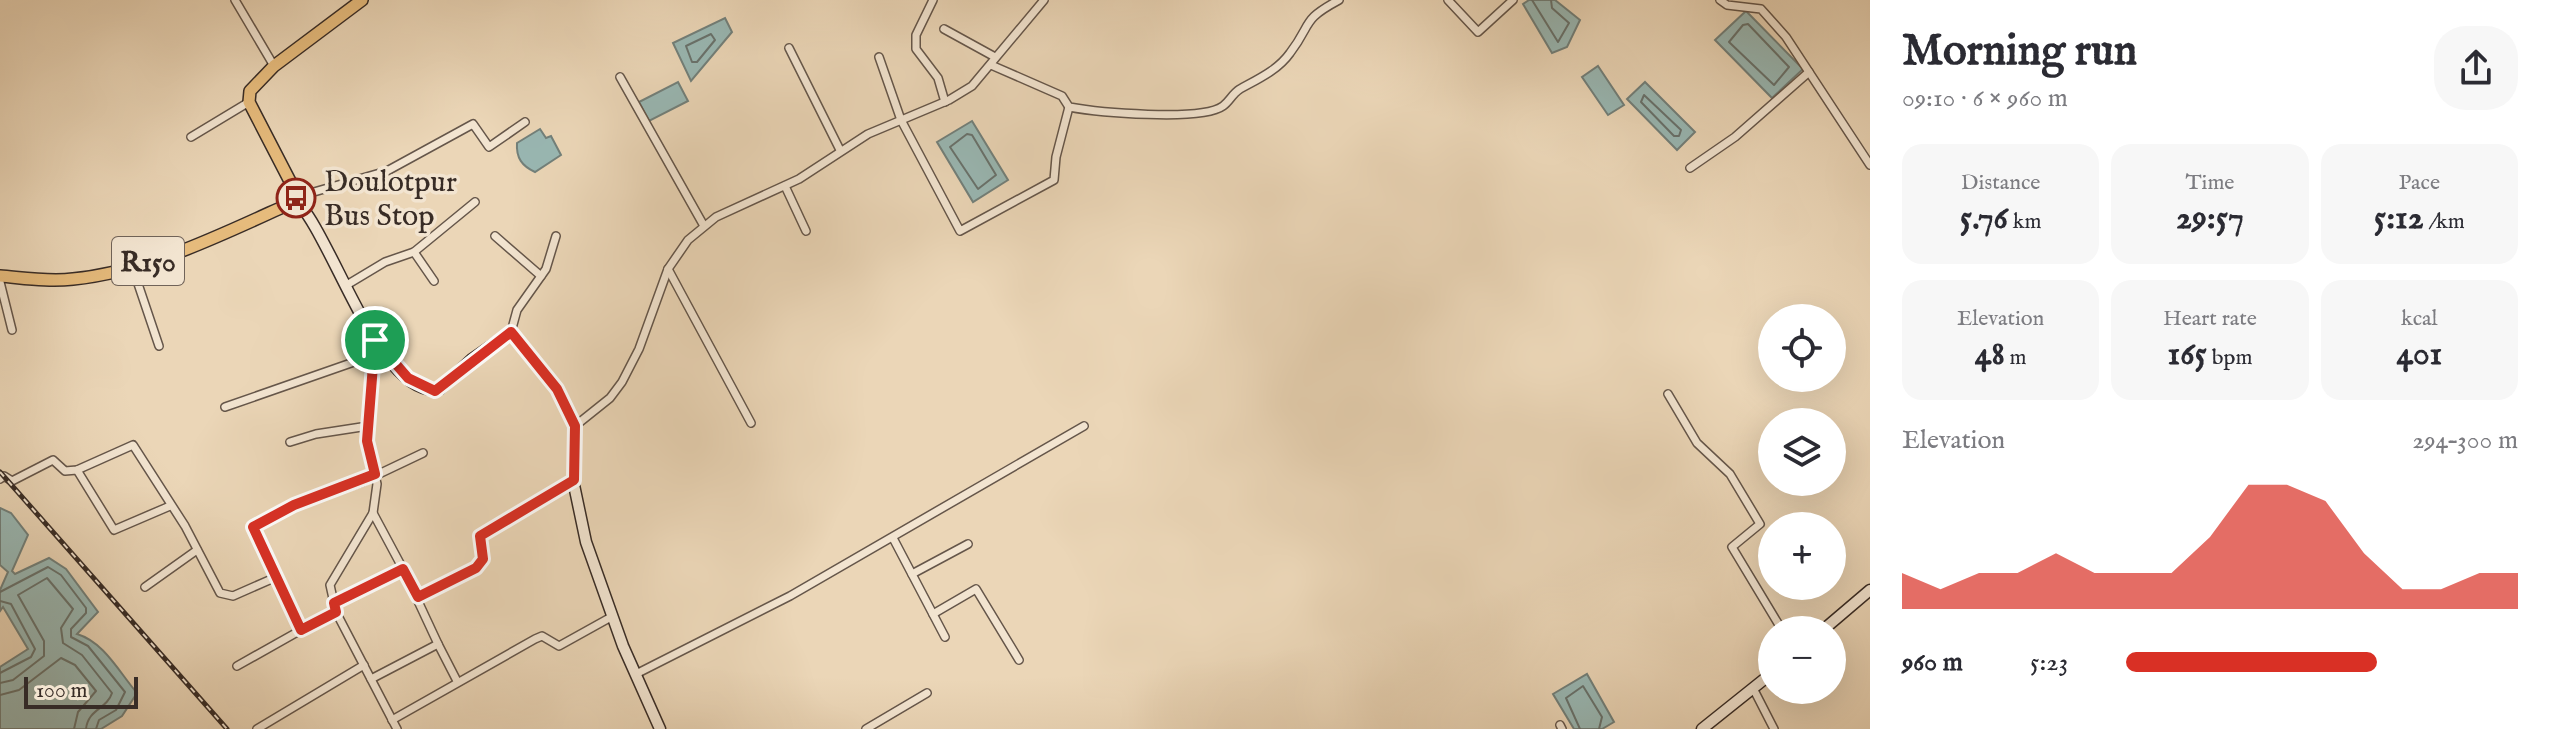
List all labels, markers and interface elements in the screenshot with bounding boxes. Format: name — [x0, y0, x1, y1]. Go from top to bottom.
text: Morning run — [1902, 24, 2137, 80]
button: share — [2434, 26, 2518, 110]
text: 09:10 · 6 × 960 m — [1902, 82, 2068, 115]
place label: Doulotpur Bus Stop — [324, 164, 457, 236]
text: Distance — [1961, 169, 2040, 197]
text: Time — [2186, 169, 2234, 197]
text: Pace — [2399, 169, 2440, 197]
bus stop icon: Doulotpur Bus Stop — [275, 177, 317, 219]
text: 5.76 — [1960, 197, 2008, 240]
text: 29:57 — [2176, 197, 2244, 240]
text: 5:12 — [2374, 197, 2424, 240]
text: km — [2008, 208, 2041, 236]
text: /km — [2424, 208, 2465, 236]
road number: R150 — [112, 237, 184, 285]
map controls — [1758, 304, 1846, 704]
button: locate — [1758, 304, 1846, 392]
text: Elevation — [1957, 305, 2044, 333]
text: Heart rate — [2163, 305, 2257, 333]
text: kcal — [2401, 305, 2438, 333]
pin — [341, 306, 409, 374]
icon: arrive — [353, 318, 397, 362]
text: 48 — [1975, 333, 2005, 376]
text: 165 — [2168, 333, 2207, 376]
text: 401 — [2396, 333, 2442, 376]
text: m — [2005, 344, 2027, 372]
text: bpm — [2207, 344, 2252, 372]
button: layers — [1758, 408, 1846, 496]
text: Elevation — [1902, 424, 2005, 457]
text: 294–300 m — [2412, 424, 2518, 457]
button: + — [1758, 512, 1846, 600]
button: − — [1758, 616, 1846, 704]
text: 960 m — [1902, 646, 1963, 679]
text: 5:23 — [2030, 646, 2068, 679]
scale bar — [24, 673, 138, 709]
text: 100 m — [36, 677, 88, 705]

